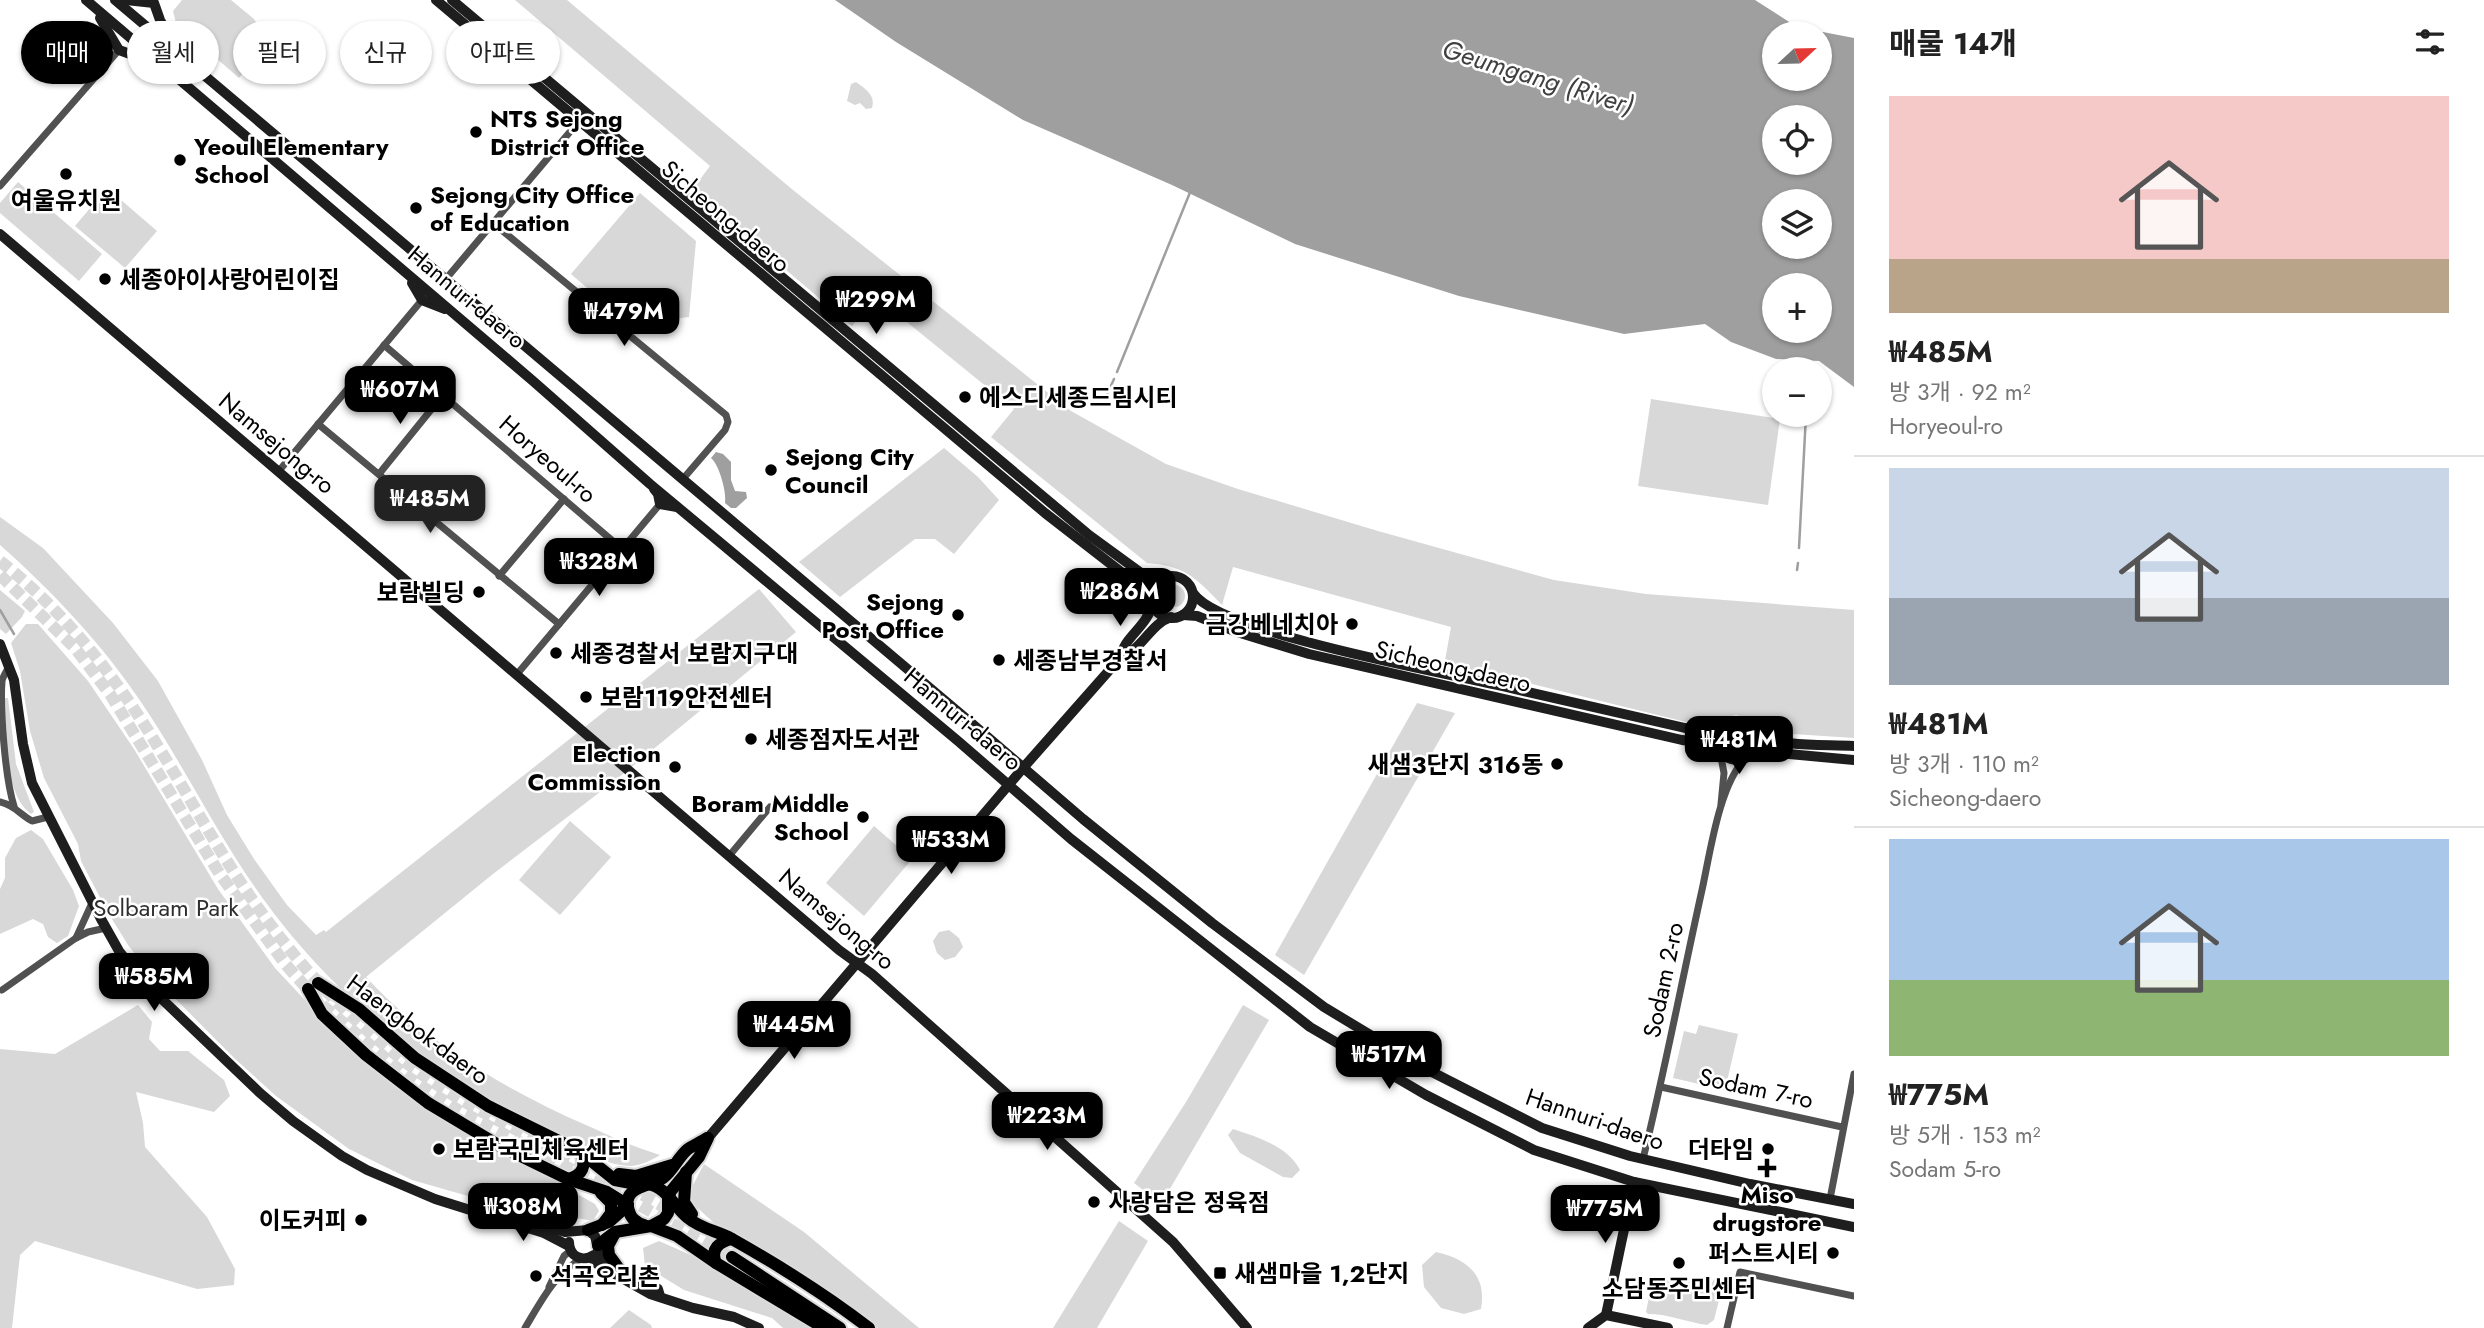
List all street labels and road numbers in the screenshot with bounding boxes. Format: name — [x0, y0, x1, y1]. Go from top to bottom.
street label: Sicheong-daero — [654, 152, 798, 280]
street label: Hannuri-daero — [400, 237, 534, 357]
street label: Namsejong-ro — [211, 384, 343, 502]
street label: Horyeoul-ro — [492, 407, 604, 511]
street label: Sicheong-daero — [1372, 631, 1534, 701]
street label: Hannuri-daero — [896, 659, 1030, 779]
street label: Namsejong-ro — [771, 860, 903, 978]
street label: Sodam 2-ro — [1634, 919, 1692, 1041]
street label: Haengbok-daero — [340, 965, 496, 1093]
street label: Sodam 7-ro — [1696, 1059, 1816, 1117]
street label: Hannuri-daero — [1521, 1079, 1669, 1159]

